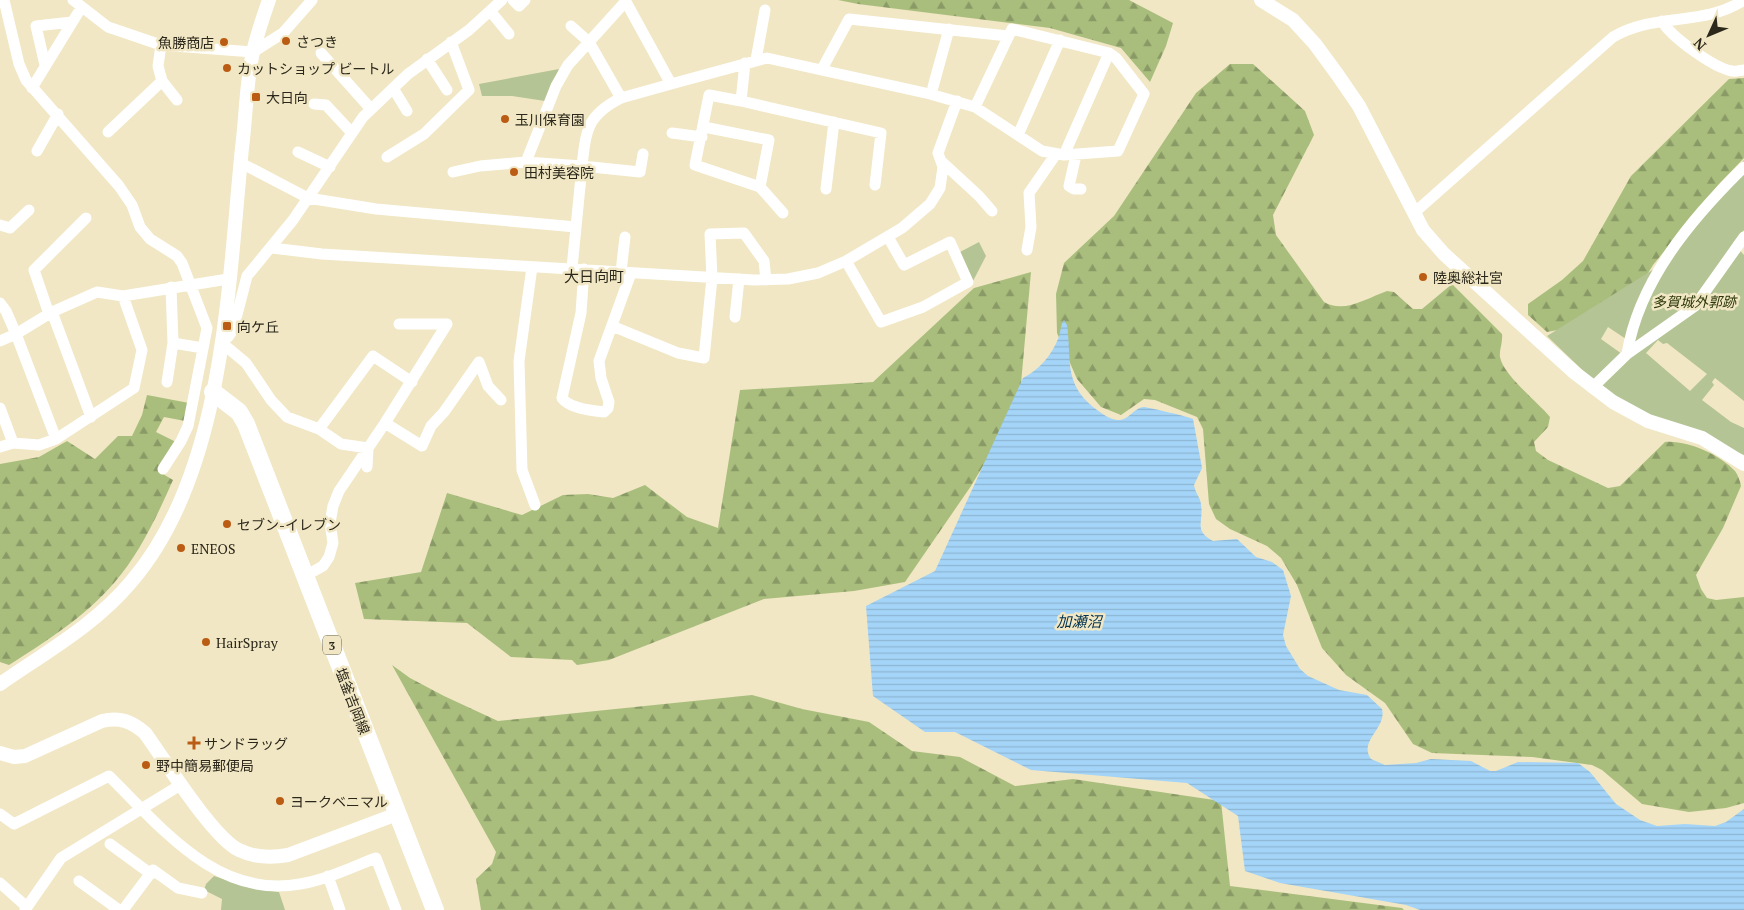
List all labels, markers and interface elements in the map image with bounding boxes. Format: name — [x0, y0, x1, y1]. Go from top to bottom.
north arrow — [1684, 10, 1734, 60]
place label: さつき — [296, 32, 338, 51]
place label: 魚勝商店 — [158, 33, 214, 52]
text: N — [1689, 34, 1710, 55]
marker: さつき — [280, 35, 292, 47]
marker: 魚勝商店 — [218, 36, 230, 48]
place label: カットショップ ビートル — [237, 59, 394, 78]
marker: カットショップ ビートル — [221, 62, 233, 74]
place label: 大日向 — [266, 88, 308, 107]
marker: 大日向 — [250, 91, 262, 103]
place label: 玉川保育園 — [515, 110, 585, 129]
marker: 玉川保育園 — [499, 113, 511, 125]
place label: 田村美容院 — [524, 163, 594, 182]
marker: 田村美容院 — [508, 166, 520, 178]
district label: 大日向町 — [564, 266, 624, 286]
place label: 陸奥総社宮 — [1433, 268, 1503, 287]
marker: 陸奥総社宮 — [1417, 271, 1429, 283]
park label: 多賀城外郭跡 — [1652, 292, 1738, 311]
place label: 向ケ丘 — [237, 317, 279, 336]
marker: 向ケ丘 — [221, 320, 233, 332]
place label: セブン-イレブン — [237, 515, 341, 534]
marker: セブン-イレブン — [221, 518, 233, 530]
place label: ENEOS — [191, 539, 235, 558]
marker: ENEOS — [175, 542, 187, 554]
water label: 加瀬沼 — [1056, 611, 1103, 631]
place label: HairSpray — [216, 633, 279, 652]
marker: HairSpray — [200, 636, 212, 648]
road number: 3 — [323, 636, 341, 654]
street label: 塩釜吉岡線 — [332, 665, 374, 737]
place label: サンドラッグ — [204, 734, 288, 753]
marker: サンドラッグ — [188, 737, 200, 749]
place label: 野中簡易郵便局 — [156, 756, 254, 775]
marker: 野中簡易郵便局 — [140, 759, 152, 771]
place label: ヨークベニマル — [290, 792, 388, 811]
marker: ヨークベニマル — [274, 795, 286, 807]

